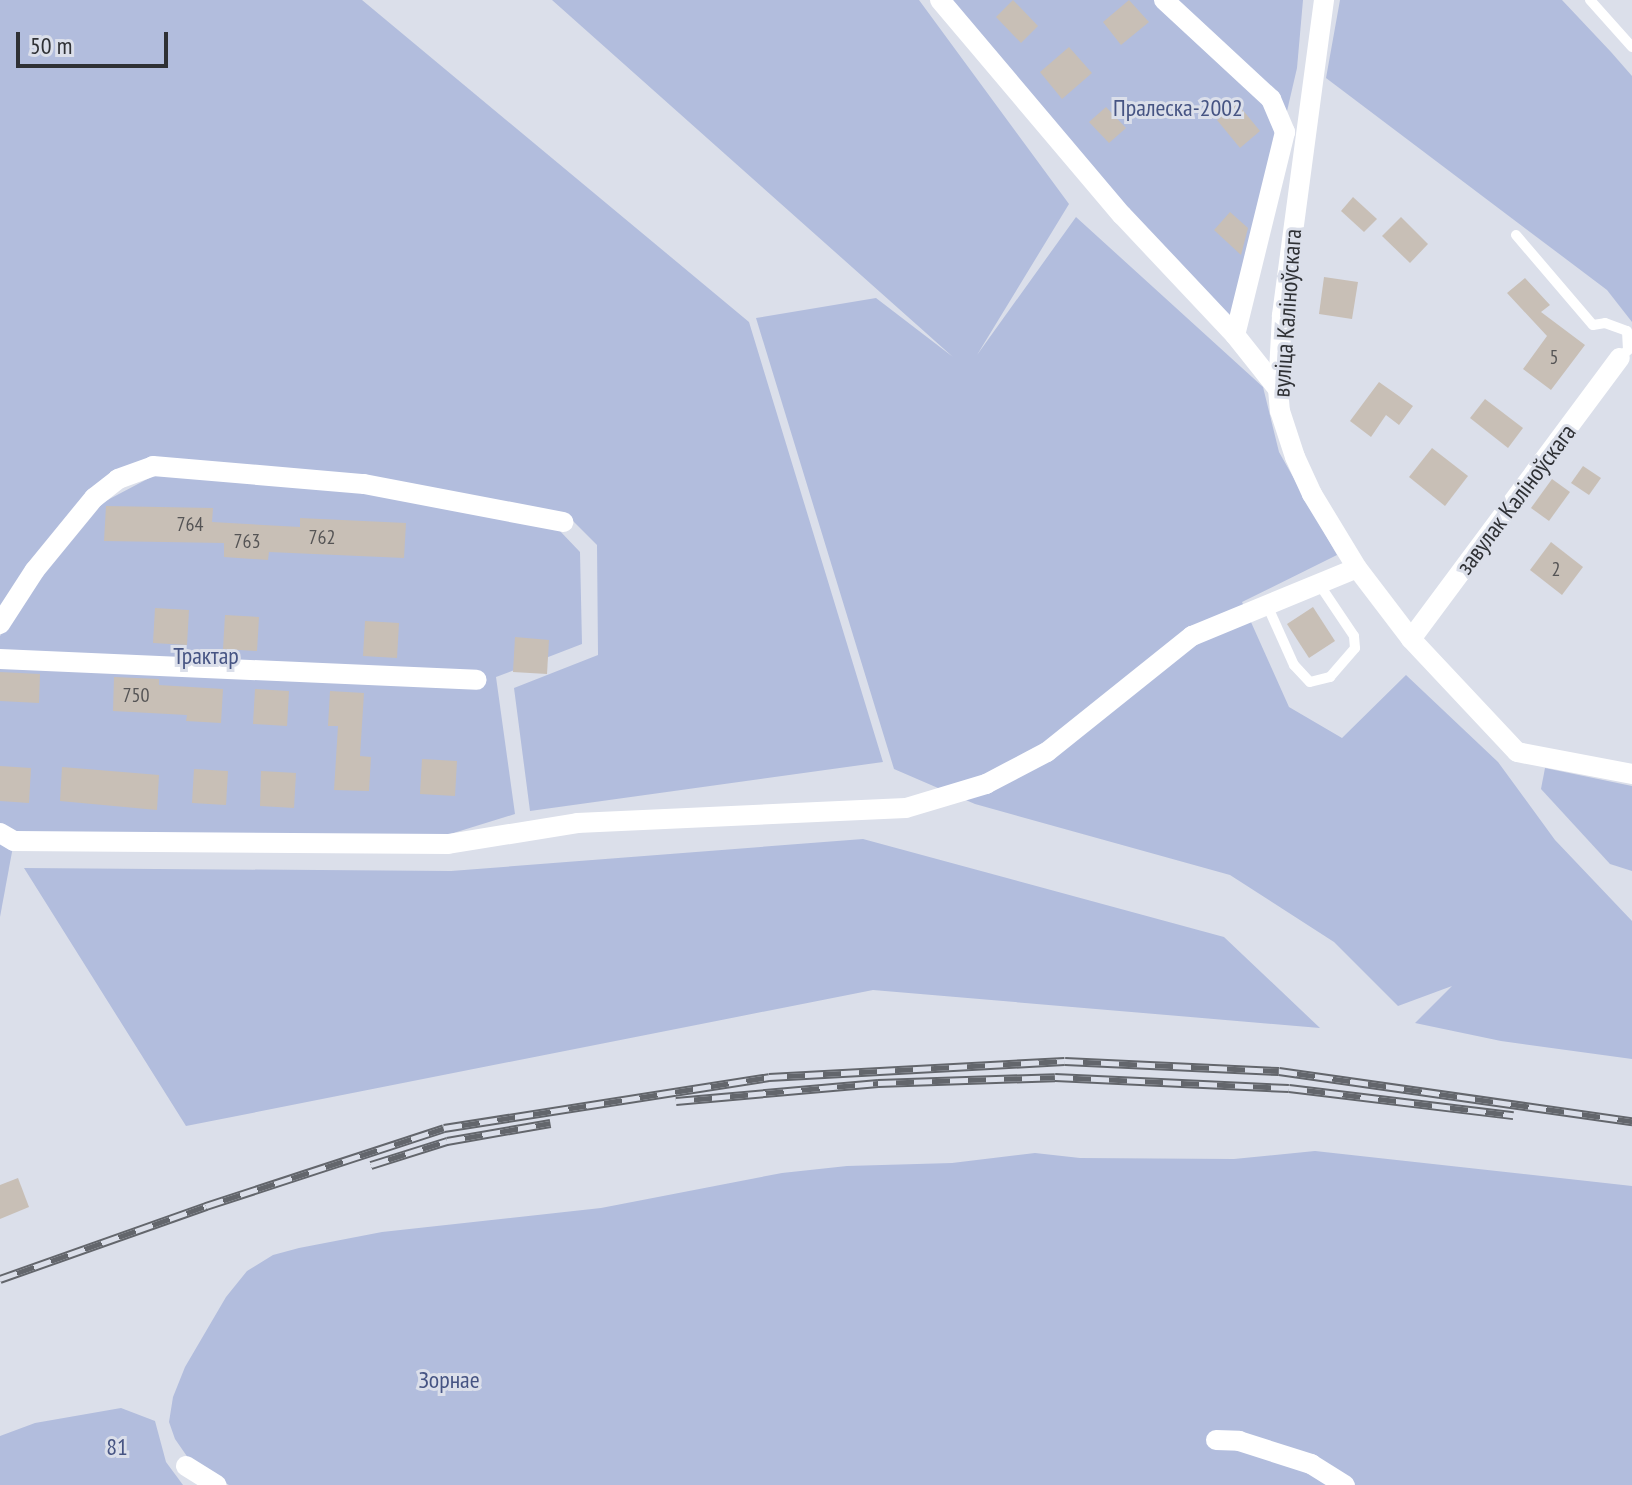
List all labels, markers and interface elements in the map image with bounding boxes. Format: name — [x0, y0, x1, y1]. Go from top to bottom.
scale bar — [20, 16, 172, 66]
text: 50 m — [30, 30, 72, 61]
park label: Пралеска-2002 — [1113, 94, 1243, 122]
street label: вуліца Каліноўскага — [1267, 228, 1307, 398]
house number: 5 — [1550, 345, 1558, 369]
street label: завулак Каліноўскага — [1450, 418, 1582, 580]
house number: 764 — [177, 512, 203, 536]
house number: 762 — [309, 525, 335, 549]
house number: 763 — [234, 529, 260, 553]
house number: 2 — [1552, 557, 1560, 581]
park label: Трактар — [173, 642, 239, 670]
house number: 750 — [123, 683, 149, 707]
park label: Зорнае — [418, 1366, 480, 1394]
park label: 81 — [106, 1433, 128, 1461]

